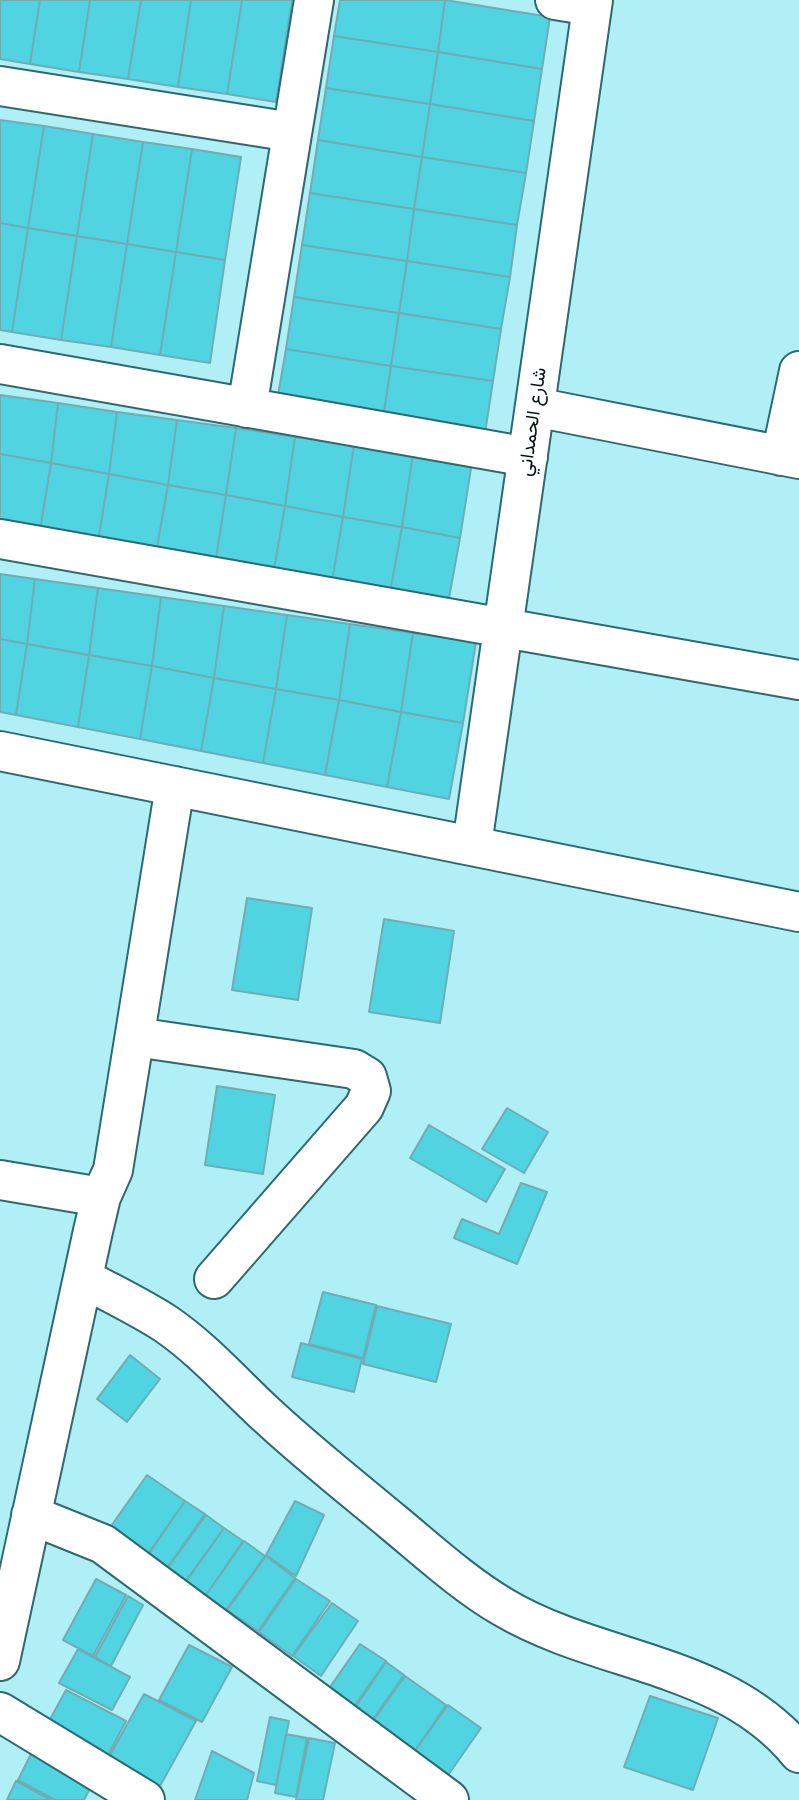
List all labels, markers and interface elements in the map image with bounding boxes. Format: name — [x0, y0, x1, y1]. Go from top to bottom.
street label: شارع الحمداني — [514, 366, 552, 478]

